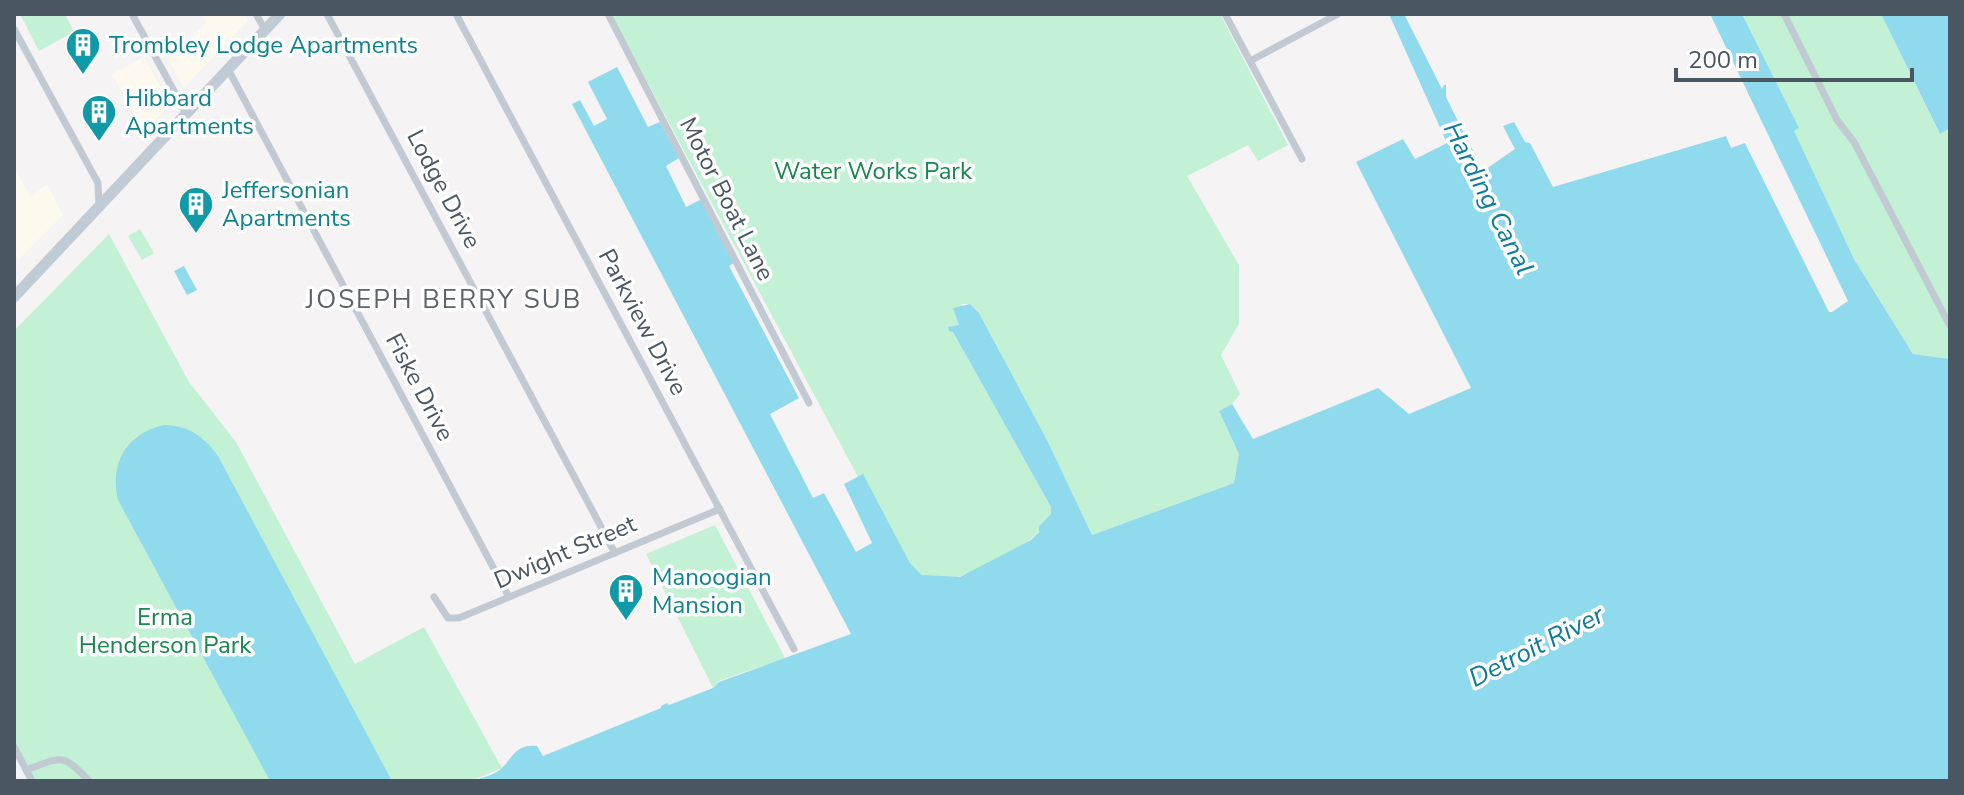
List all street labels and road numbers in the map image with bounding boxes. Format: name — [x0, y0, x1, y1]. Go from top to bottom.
street label: Motor Boat Lane — [672, 112, 782, 286]
street label: Lodge Drive — [399, 124, 489, 254]
street label: Parkview Drive — [591, 243, 695, 401]
street label: Fiske Drive — [378, 327, 462, 447]
street label: Dwight Street — [489, 507, 641, 596]

